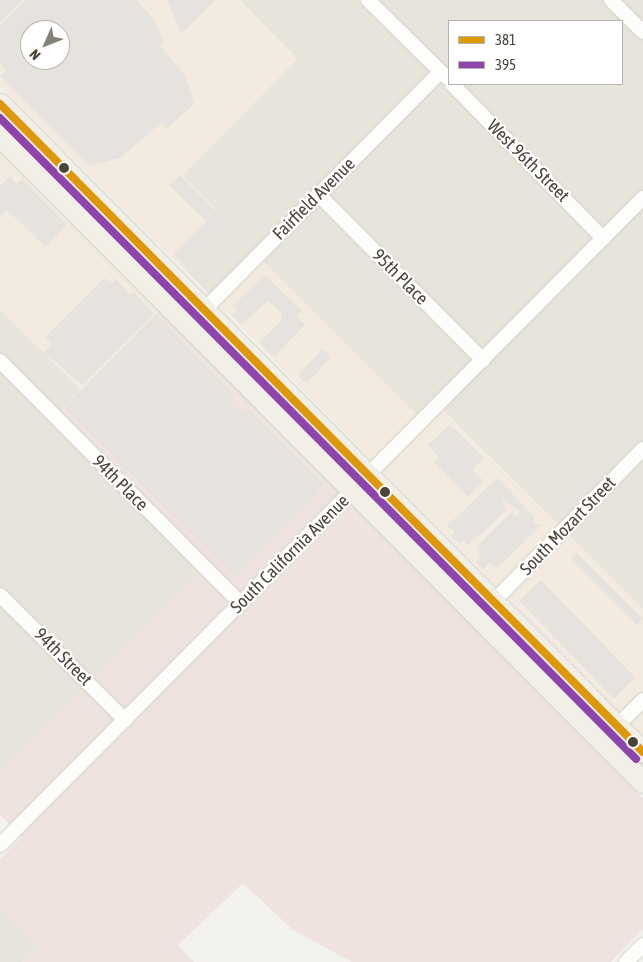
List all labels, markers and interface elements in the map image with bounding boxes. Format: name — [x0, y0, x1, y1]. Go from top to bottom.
north arrow — [20, 20, 70, 70]
legend — [448, 20, 623, 85]
text: 381 — [495, 31, 516, 48]
text: N — [26, 46, 44, 63]
text: 395 — [495, 56, 516, 73]
street label: West 96th Street — [482, 115, 574, 207]
street label: Fairfield Avenue — [268, 153, 360, 245]
unlabelled marker — [59, 163, 69, 173]
street label: 95th Place — [368, 245, 432, 309]
street label: 94th Place — [88, 451, 152, 515]
street label: South Mozart Street — [516, 472, 620, 580]
unlabelled marker — [380, 487, 390, 497]
street label: South California Avenue — [226, 490, 354, 618]
street label: 94th Street — [30, 624, 96, 690]
unlabelled marker — [628, 737, 638, 747]

